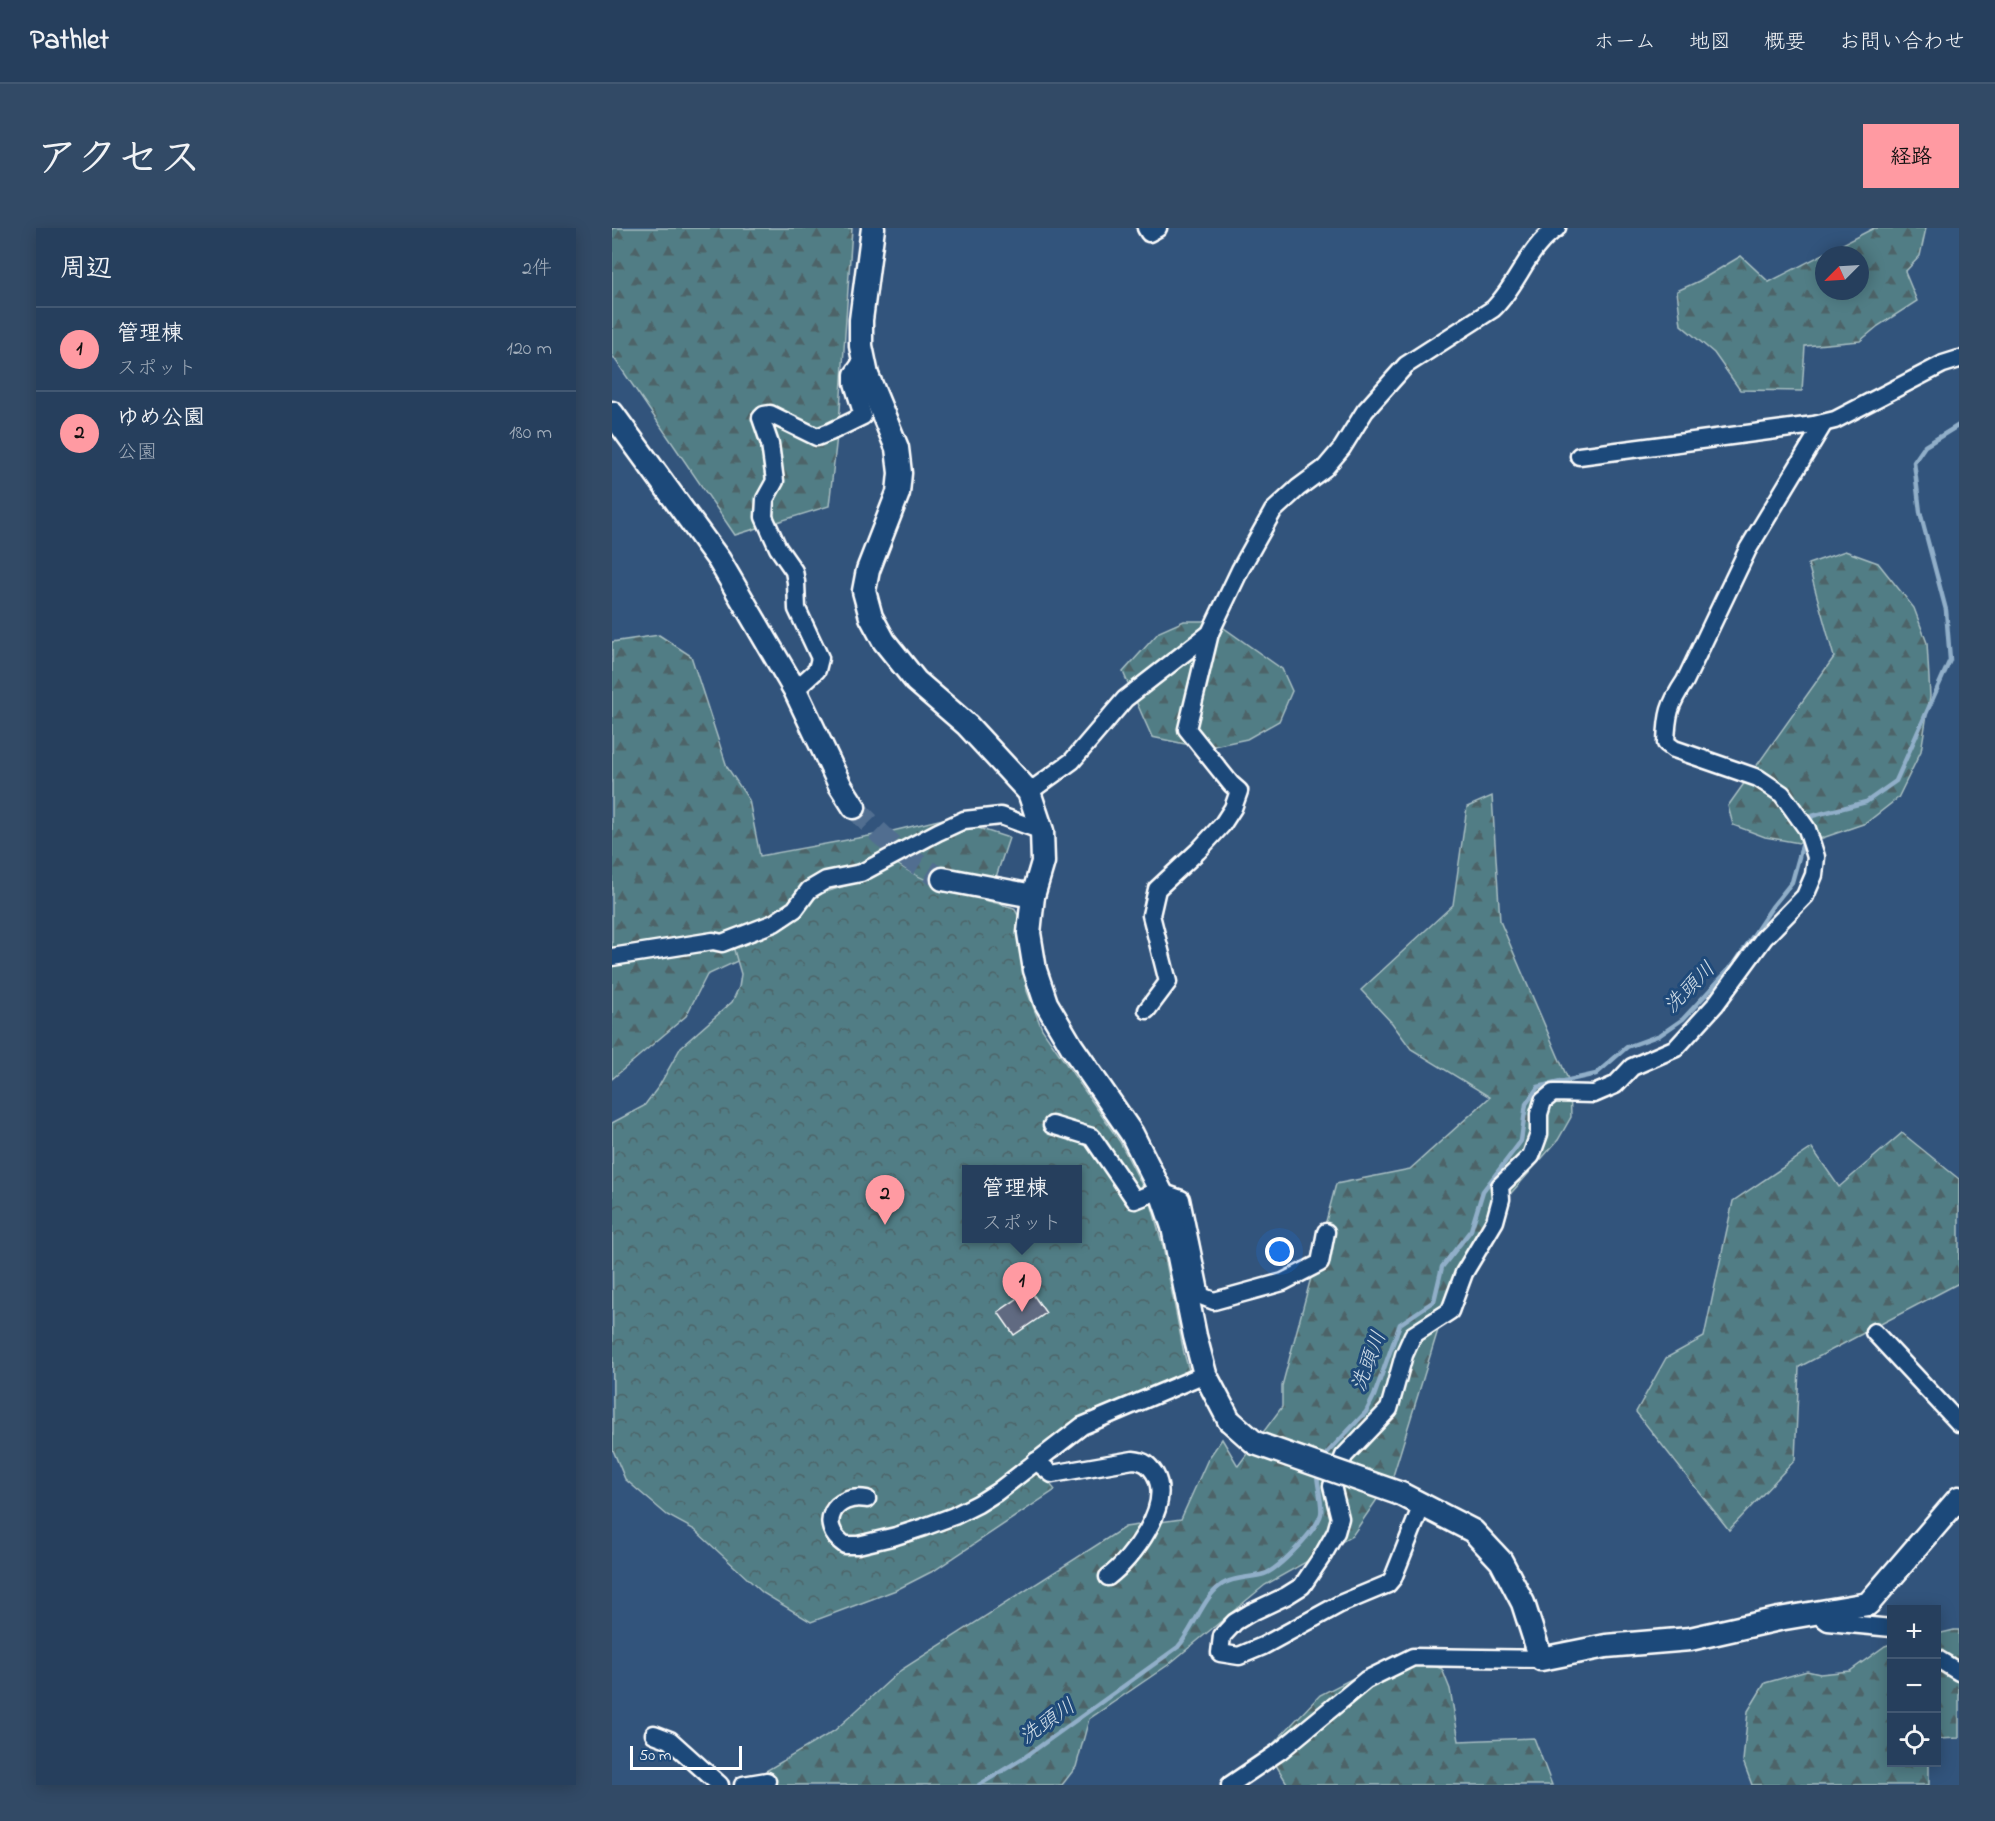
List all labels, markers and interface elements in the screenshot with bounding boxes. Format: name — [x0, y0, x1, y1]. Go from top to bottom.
text: Pathlet — [30, 21, 109, 62]
text: ホーム — [1594, 28, 1656, 58]
text: 地図 — [1689, 28, 1731, 58]
text: 概要 — [1764, 28, 1806, 58]
text: お問い合わせ — [1839, 28, 1965, 58]
button: 経路 — [1863, 124, 1959, 188]
text: アクセス — [36, 130, 201, 191]
north arrow — [1815, 246, 1869, 300]
text: 周辺 — [60, 251, 112, 289]
text: 2件 — [522, 255, 552, 284]
text: 管理棟 — [117, 319, 183, 351]
text: 1 — [76, 335, 83, 364]
text: 120 m — [507, 335, 552, 364]
text: スポット — [117, 355, 197, 384]
text: ゆめ公園 — [117, 403, 205, 435]
text: 2 — [75, 419, 84, 448]
text: 180 m — [509, 419, 552, 448]
text: 公園 — [117, 439, 157, 468]
water label: 洗頭川 — [1658, 956, 1723, 1021]
popup — [962, 1165, 1082, 1243]
text: 管理棟 — [982, 1174, 1048, 1206]
pin: 2 — [866, 1176, 904, 1225]
text: スポット — [982, 1210, 1062, 1239]
your location — [1265, 1237, 1294, 1266]
pin: 1 — [1002, 1262, 1042, 1312]
water label: 洗頭川 — [1345, 1327, 1395, 1397]
map controls — [1887, 1605, 1941, 1767]
button: + — [1887, 1605, 1941, 1659]
button: − — [1887, 1659, 1941, 1713]
water label: 洗頭川 — [1014, 1692, 1083, 1753]
button: locate — [1887, 1713, 1941, 1767]
scale bar — [630, 1743, 742, 1770]
text: 50 m — [639, 1744, 671, 1768]

